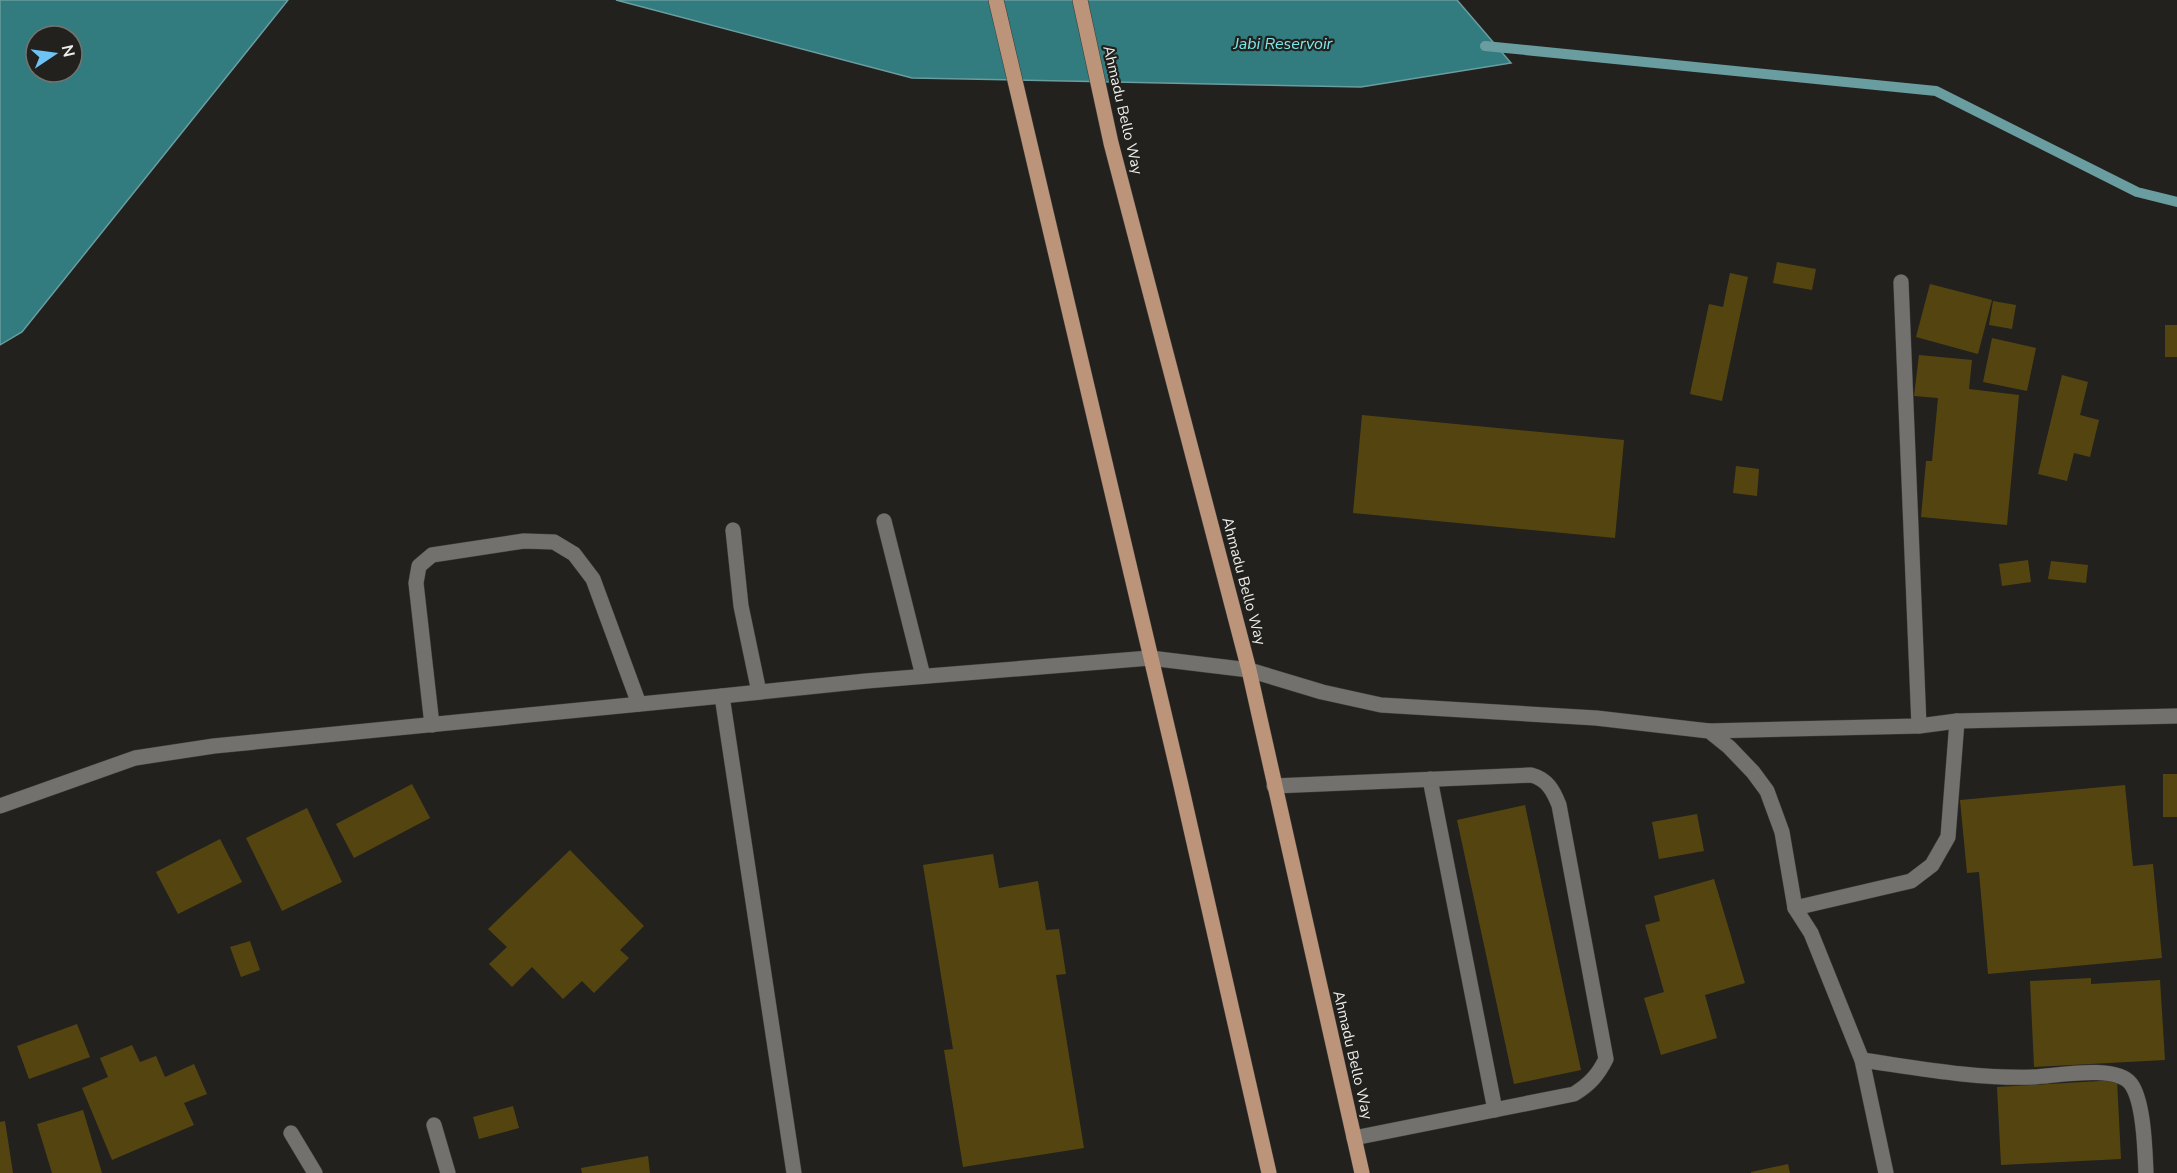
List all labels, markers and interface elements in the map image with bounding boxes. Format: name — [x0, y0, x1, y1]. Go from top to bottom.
north arrow — [24, 24, 84, 84]
water label: Jabi Reservoir — [1233, 33, 1334, 55]
text: N — [56, 43, 80, 59]
street label: Ahmadu Bello Way — [1098, 44, 1148, 177]
street label: Ahmadu Bello Way — [1217, 515, 1271, 647]
street label: Ahmadu Bello Way — [1328, 989, 1378, 1122]

